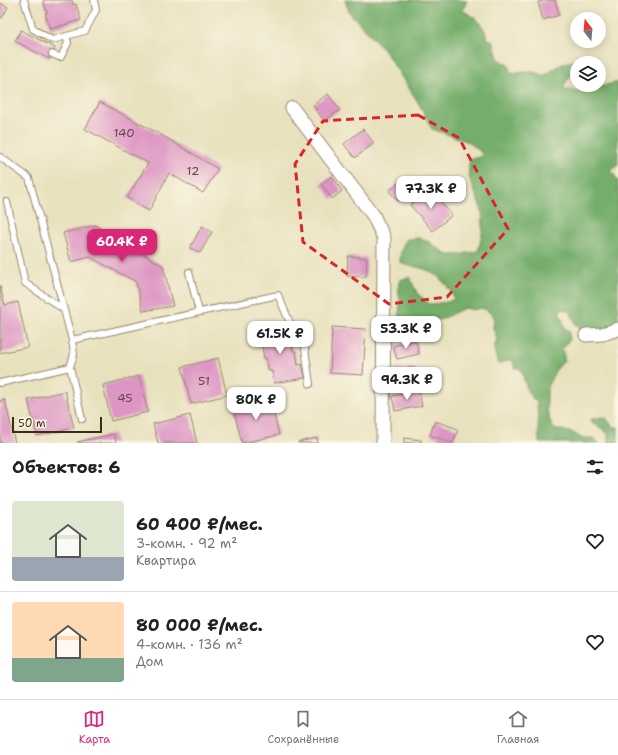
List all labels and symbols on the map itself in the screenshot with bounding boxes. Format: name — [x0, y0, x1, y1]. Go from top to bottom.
north arrow — [570, 12, 606, 48]
house number: 140 — [113, 125, 135, 141]
house number: 12 — [187, 163, 199, 179]
pin: 77.3K ₽ — [394, 176, 468, 210]
pin: 60.4K ₽ — [85, 229, 159, 263]
pin: 53.3K ₽ — [369, 316, 443, 350]
pin: 61.5K ₽ — [243, 321, 317, 355]
pin: 94.3K ₽ — [370, 367, 444, 401]
house number: 51 — [198, 373, 210, 389]
pin: 80K ₽ — [228, 387, 284, 421]
house number: 45 — [117, 390, 133, 406]
scale bar — [12, 415, 102, 434]

